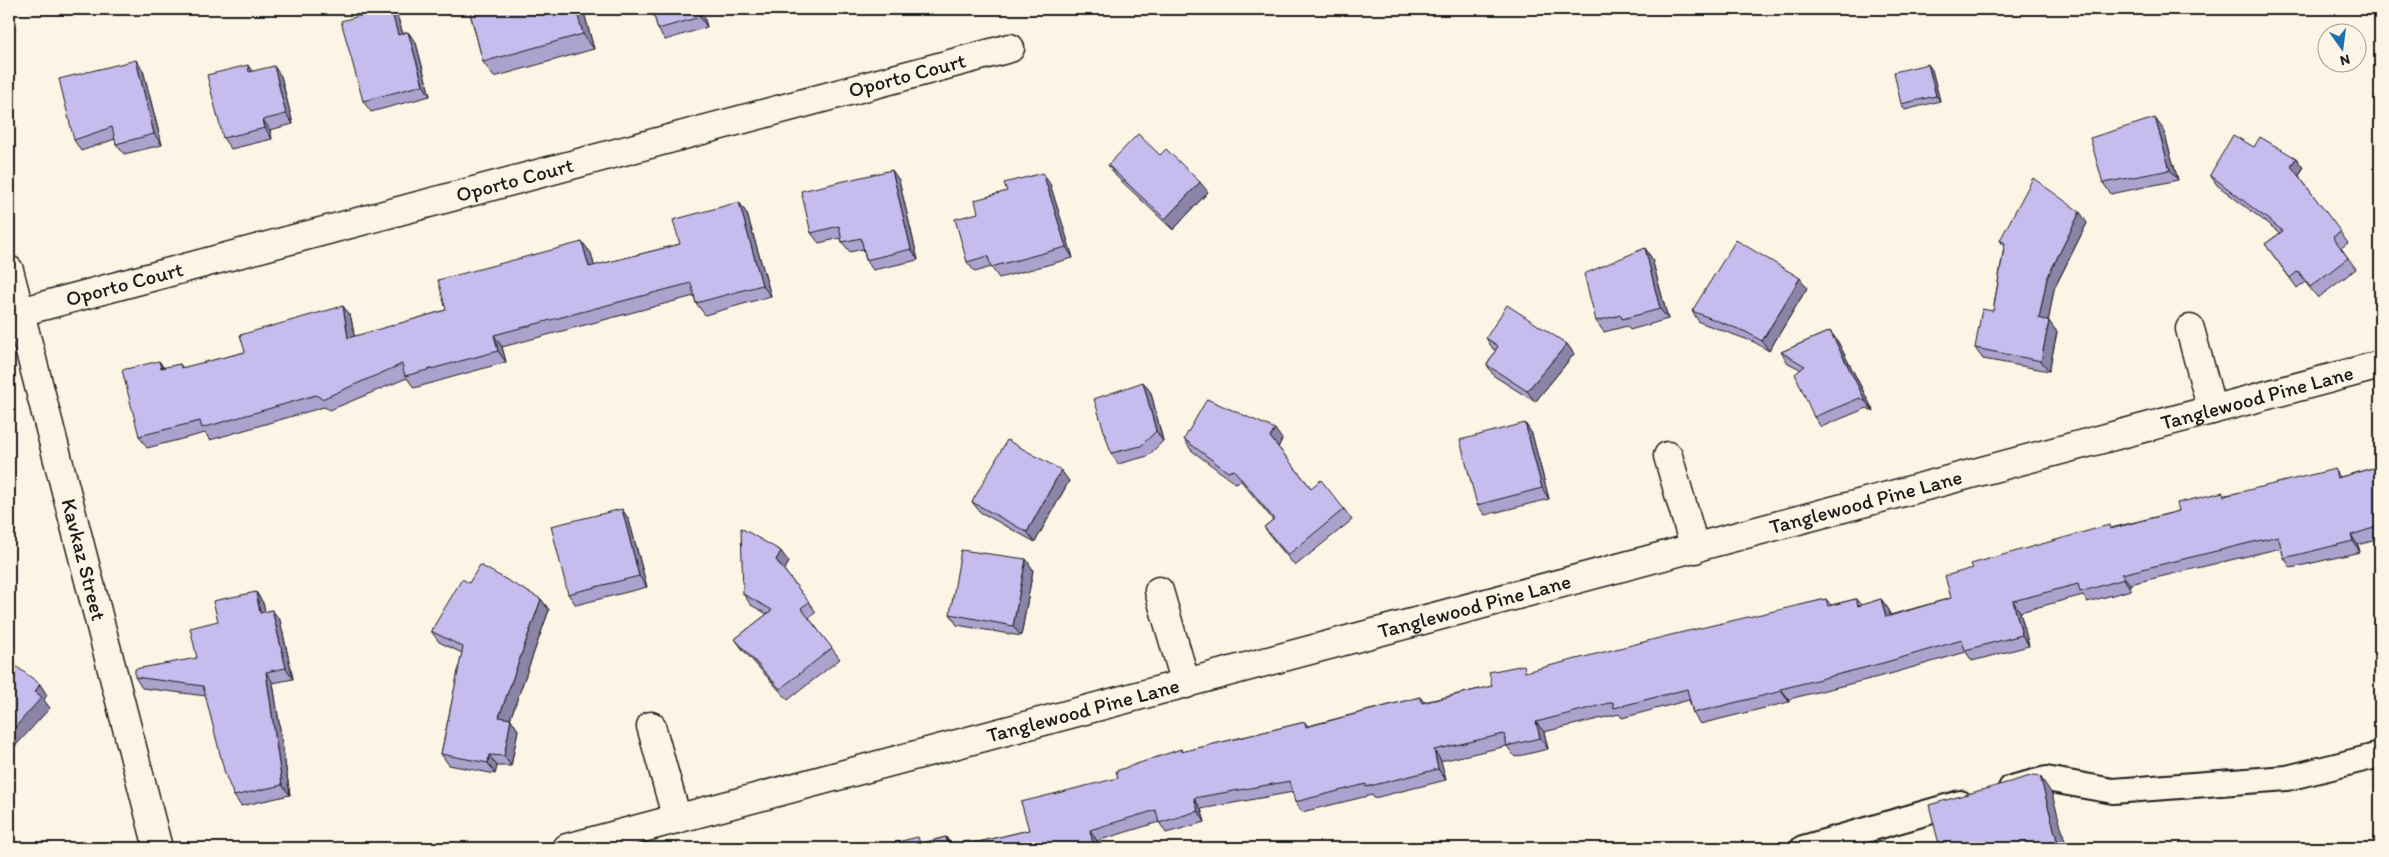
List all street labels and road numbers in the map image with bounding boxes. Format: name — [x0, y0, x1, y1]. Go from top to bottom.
street label: Oporto Court — [846, 47, 968, 103]
street label: Oporto Court — [453, 152, 576, 207]
street label: Oporto Court — [63, 256, 186, 311]
street label: Tanglewood Pine Lane — [2158, 360, 2356, 435]
street label: Tanglewood Pine Lane — [1766, 464, 1965, 539]
street label: Kavkaz Street — [56, 496, 112, 623]
street label: Tanglewood Pine Lane — [1375, 568, 1573, 643]
street label: Tanglewood Pine Lane — [984, 672, 1182, 748]

